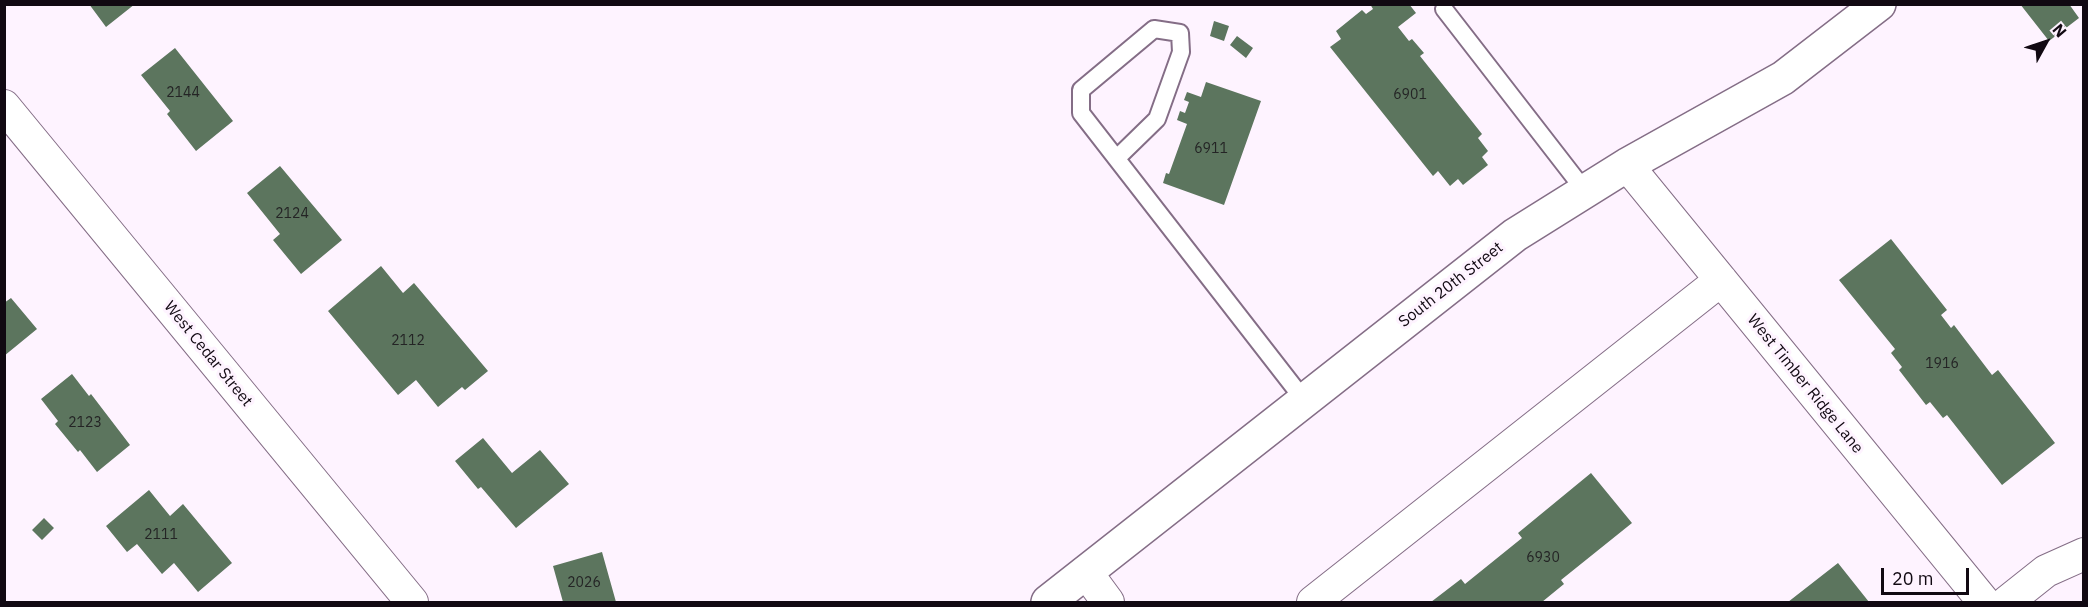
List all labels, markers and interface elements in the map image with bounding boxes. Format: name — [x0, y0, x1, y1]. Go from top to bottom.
north arrow — [2016, 12, 2076, 72]
text: N — [2048, 20, 2071, 41]
house number: 2144 — [166, 85, 200, 101]
house number: 6901 — [1393, 87, 1427, 103]
house number: 6911 — [1194, 141, 1228, 157]
house number: 2124 — [275, 206, 309, 222]
street label: South 20th Street — [1395, 238, 1507, 332]
street label: West Cedar Street — [160, 297, 256, 411]
street label: West Timber Ridge Lane — [1743, 311, 1867, 457]
house number: 2112 — [391, 333, 425, 349]
house number: 1916 — [1925, 356, 1959, 372]
house number: 2123 — [68, 415, 102, 431]
house number: 2111 — [144, 527, 178, 543]
house number: 6930 — [1526, 550, 1560, 566]
scale bar — [1884, 556, 1972, 594]
text: 20 m — [1892, 567, 1934, 590]
house number: 2026 — [567, 575, 601, 591]

